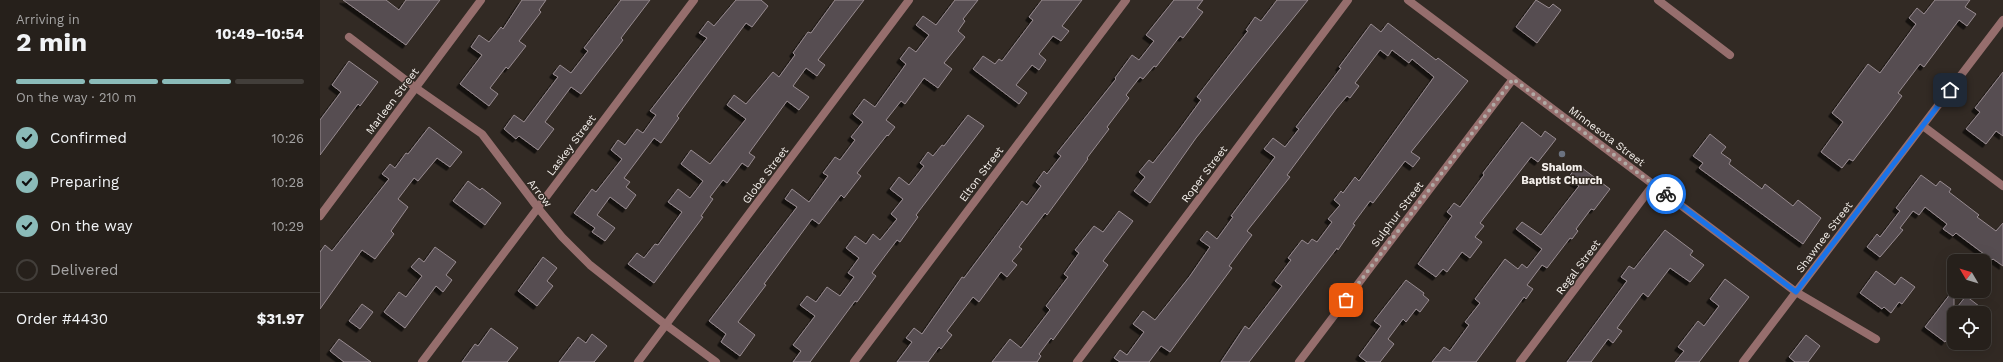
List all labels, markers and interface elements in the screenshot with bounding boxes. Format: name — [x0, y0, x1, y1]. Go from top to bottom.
text: Arriving in — [16, 12, 80, 27]
text: 10:49–10:54 — [216, 25, 304, 43]
text: 2 min — [16, 27, 87, 57]
street label: Marleen Street — [363, 65, 422, 137]
pin — [1933, 73, 1967, 107]
icon: home — [1939, 79, 1961, 101]
text: On the way · 210 m — [16, 90, 136, 105]
street label: Minnesota Street — [1566, 104, 1648, 170]
street label: Laskey Street — [544, 112, 599, 178]
icon: check — [16, 127, 38, 149]
text: Confirmed — [50, 129, 127, 147]
text: 10:26 — [272, 131, 304, 146]
street label: Roper Street — [1179, 143, 1230, 205]
street label: Globe Street — [740, 144, 791, 206]
street label: Elton Street — [957, 144, 1006, 204]
marker: Shalom Baptist Church — [1557, 149, 1567, 159]
place label: Shalom Baptist Church — [1521, 161, 1603, 187]
icon: check — [16, 171, 38, 193]
text: Preparing — [50, 173, 119, 191]
courier — [1646, 174, 1686, 214]
text: 10:28 — [271, 175, 304, 190]
street label: Arrow — [525, 177, 554, 210]
street label: Sulphur Street — [1369, 179, 1427, 250]
icon: bike — [1655, 183, 1677, 205]
street label: Shawnee Street — [1793, 199, 1856, 275]
icon: check — [16, 215, 38, 237]
text: On the way — [50, 217, 132, 235]
text: 10:29 — [271, 219, 304, 234]
street label: Regal Street — [1554, 237, 1603, 297]
north arrow — [1947, 254, 1991, 298]
map controls — [1947, 254, 1991, 350]
text: Delivered — [50, 261, 118, 279]
pin — [1329, 283, 1363, 317]
icon: bag — [1335, 289, 1357, 311]
button: locate — [1947, 306, 1991, 350]
text: Order #4430 — [16, 310, 108, 328]
text: $31.97 — [257, 310, 304, 328]

